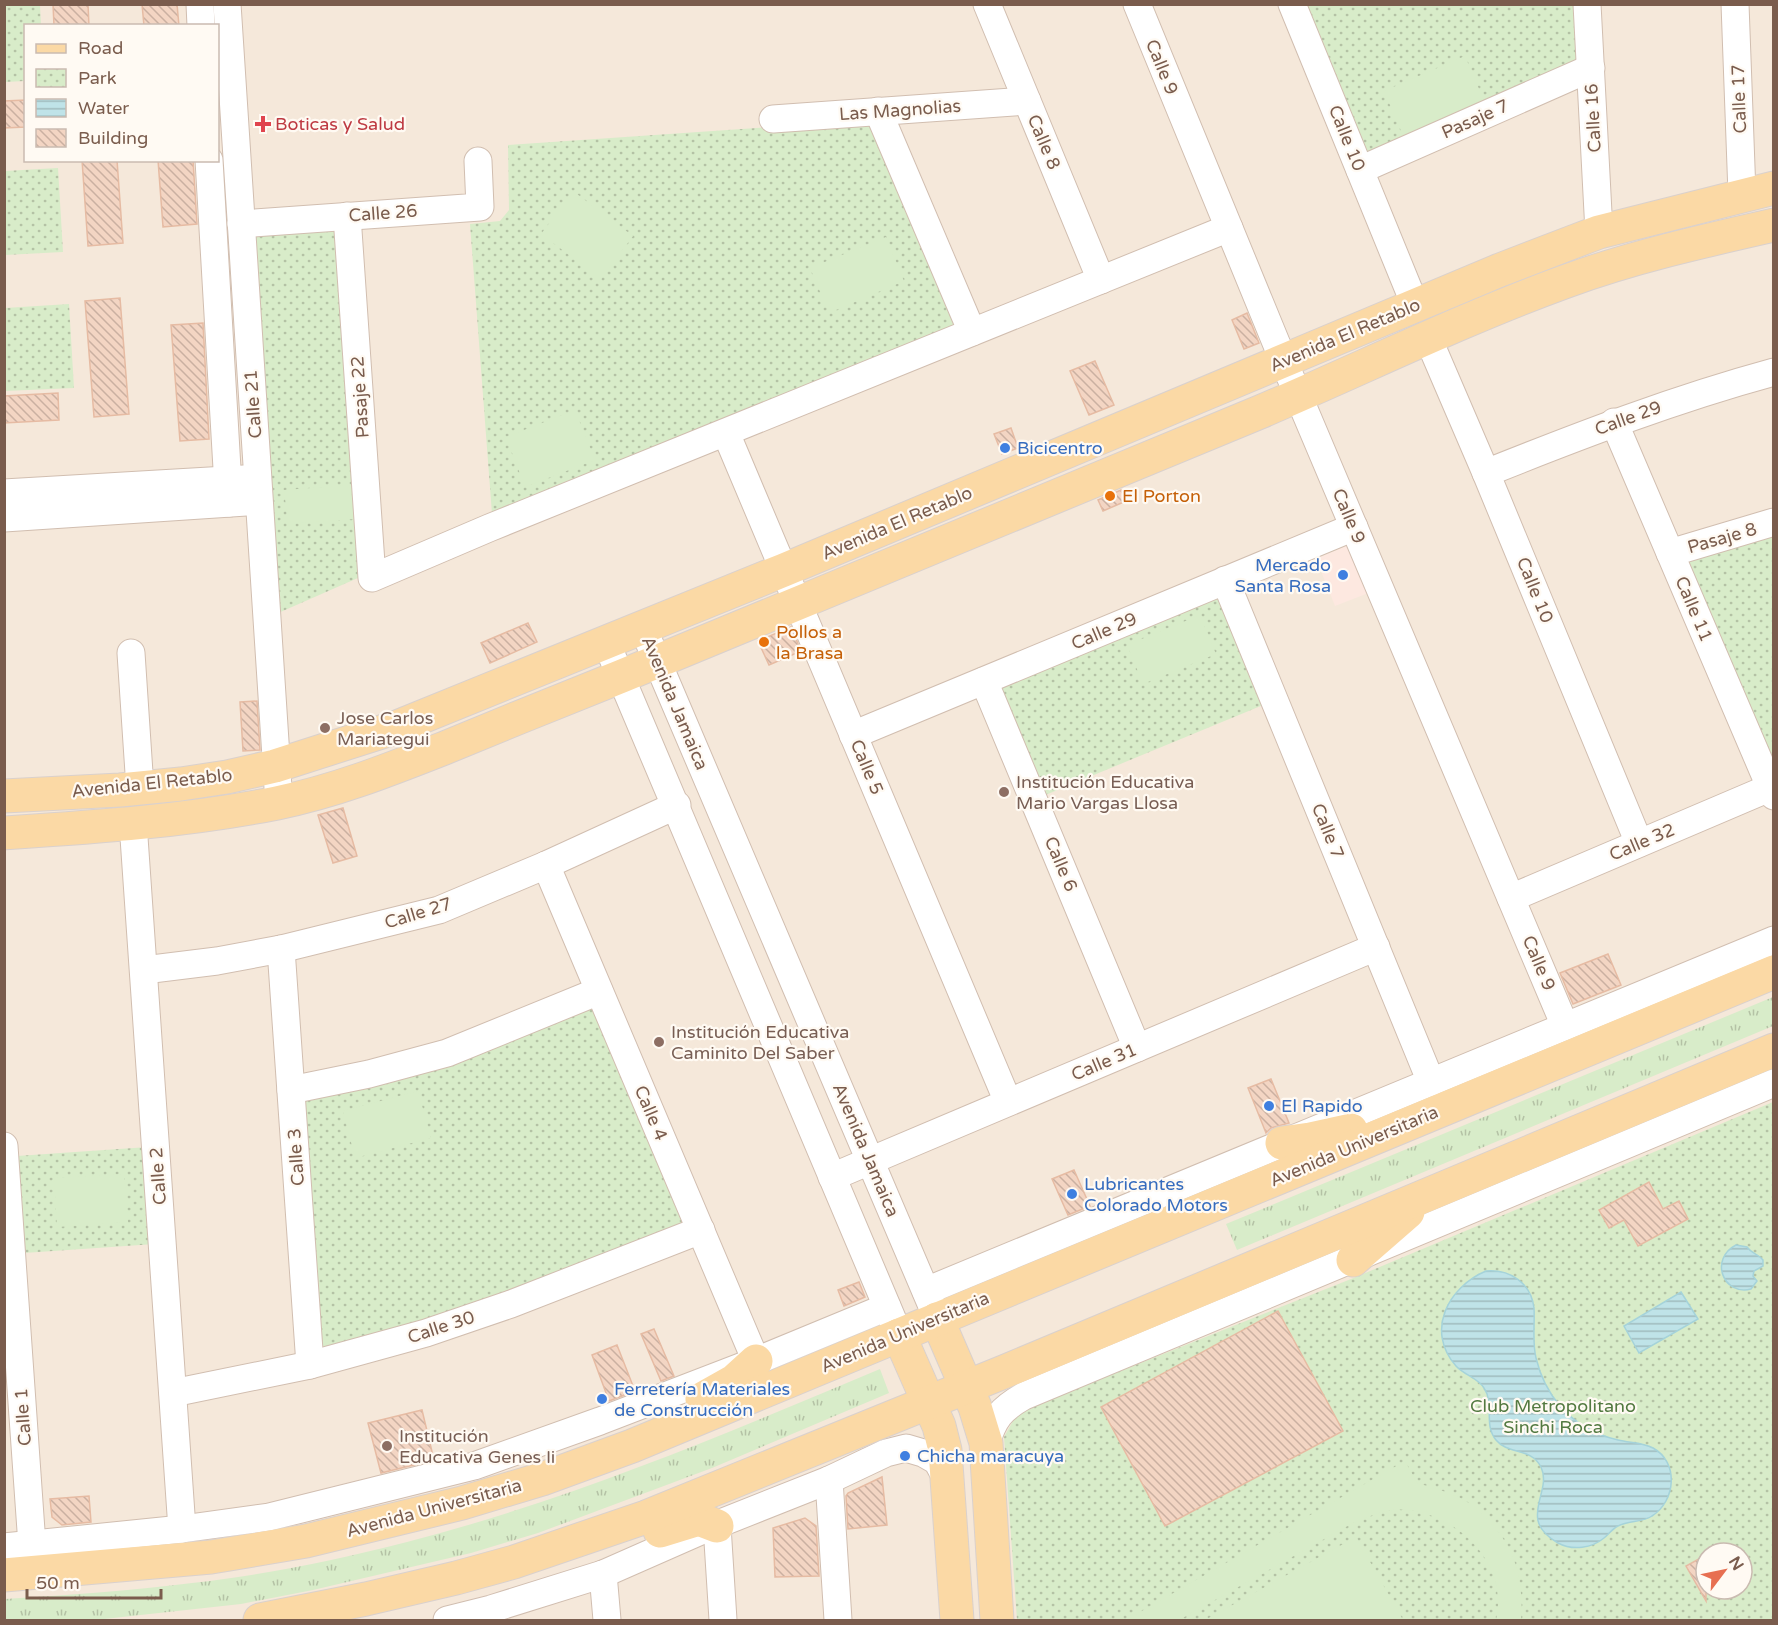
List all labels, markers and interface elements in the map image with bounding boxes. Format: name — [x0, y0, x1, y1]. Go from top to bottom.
legend — [24, 24, 219, 162]
street label: Calle 9 — [1141, 36, 1183, 98]
text: Road — [78, 37, 123, 59]
street label: Calle 17 — [1727, 64, 1751, 134]
text: Park — [78, 67, 117, 89]
street label: Calle 16 — [1580, 83, 1606, 153]
street label: Pasaje 7 — [1438, 94, 1512, 144]
street label: Las Magnolias — [838, 95, 962, 125]
text: Water — [78, 97, 129, 119]
street label: Calle 10 — [1324, 102, 1370, 174]
street label: Calle 8 — [1023, 111, 1065, 173]
place label: Boticas y Salud — [275, 113, 405, 135]
marker: Boticas y Salud — [256, 117, 270, 131]
text: Building — [78, 127, 148, 149]
street label: Calle 26 — [348, 200, 418, 226]
street label: Avenida El Retablo — [1266, 293, 1424, 377]
street label: Pasaje 22 — [346, 355, 374, 439]
street label: Calle 21 — [240, 369, 266, 439]
street label: Calle 29 — [1592, 396, 1664, 440]
place label: Bicicentro — [1017, 437, 1103, 459]
marker: Bicicentro — [998, 441, 1012, 455]
street label: Avenida El Retablo — [818, 481, 976, 565]
place label: El Porton — [1122, 485, 1201, 507]
street label: Calle 9 — [1328, 485, 1370, 547]
marker: El Porton — [1103, 489, 1117, 503]
street label: Pasaje 8 — [1685, 518, 1759, 558]
place label: Mercado Santa Rosa — [1235, 554, 1331, 597]
street label: Calle 10 — [1512, 554, 1558, 626]
marker: Mercado Santa Rosa — [1336, 568, 1350, 582]
street label: Calle 11 — [1670, 573, 1718, 645]
street label: Calle 29 — [1068, 607, 1140, 655]
place label: Pollos a la Brasa — [776, 621, 843, 664]
street label: Avenida Jamaica — [637, 633, 713, 773]
marker: Pollos a la Brasa — [757, 635, 771, 649]
place label: Jose Carlos Mariategui — [337, 707, 433, 750]
marker: Jose Carlos Mariategui — [318, 721, 332, 735]
street label: Calle 5 — [846, 736, 888, 798]
street label: Avenida El Retablo — [71, 764, 233, 802]
place label: Institución Educativa Mario Vargas Llosa — [1016, 771, 1194, 814]
marker: Institución Educativa Mario Vargas Llosa — [997, 785, 1011, 799]
street label: Calle 7 — [1307, 800, 1349, 862]
street label: Calle 32 — [1606, 818, 1678, 866]
street label: Calle 6 — [1040, 833, 1082, 895]
street label: Calle 27 — [382, 892, 454, 934]
street label: Calle 9 — [1518, 932, 1560, 994]
place label: Institución Educativa Caminito Del Saber — [671, 1021, 849, 1064]
marker: Institución Educativa Caminito Del Saber — [652, 1035, 666, 1049]
street label: Calle 31 — [1068, 1038, 1140, 1086]
street label: Avenida Jamaica — [828, 1080, 904, 1220]
street label: Calle 4 — [630, 1082, 672, 1144]
place label: El Rapido — [1281, 1095, 1363, 1117]
marker: El Rapido — [1262, 1099, 1276, 1113]
street label: Avenida Universitaria — [1266, 1101, 1442, 1191]
street label: Calle 3 — [283, 1127, 309, 1187]
street label: Calle 2 — [145, 1146, 171, 1206]
place label: Lubricantes Colorado Motors — [1084, 1173, 1228, 1216]
marker: Lubricantes Colorado Motors — [1065, 1187, 1079, 1201]
street label: Avenida Universitaria — [817, 1287, 993, 1377]
street label: Calle 30 — [405, 1306, 477, 1348]
place label: Ferretería Materiales de Construcción — [614, 1378, 790, 1421]
street label: Calle 1 — [10, 1387, 36, 1447]
marker: Ferretería Materiales de Construcción — [595, 1392, 609, 1406]
park label: Club Metropolitano Sinchi Roca — [1470, 1395, 1636, 1438]
place label: Institución Educativa Genes Ii — [399, 1425, 555, 1468]
marker: Institución Educativa Genes Ii — [380, 1439, 394, 1453]
place label: Chicha maracuya — [917, 1445, 1064, 1467]
marker: Chicha maracuya — [898, 1449, 912, 1463]
street label: Avenida Universitaria — [344, 1474, 524, 1542]
north arrow — [1694, 1541, 1754, 1601]
text: N — [1724, 1553, 1748, 1574]
scale bar — [27, 1562, 160, 1600]
text: 50 m — [36, 1572, 80, 1594]

